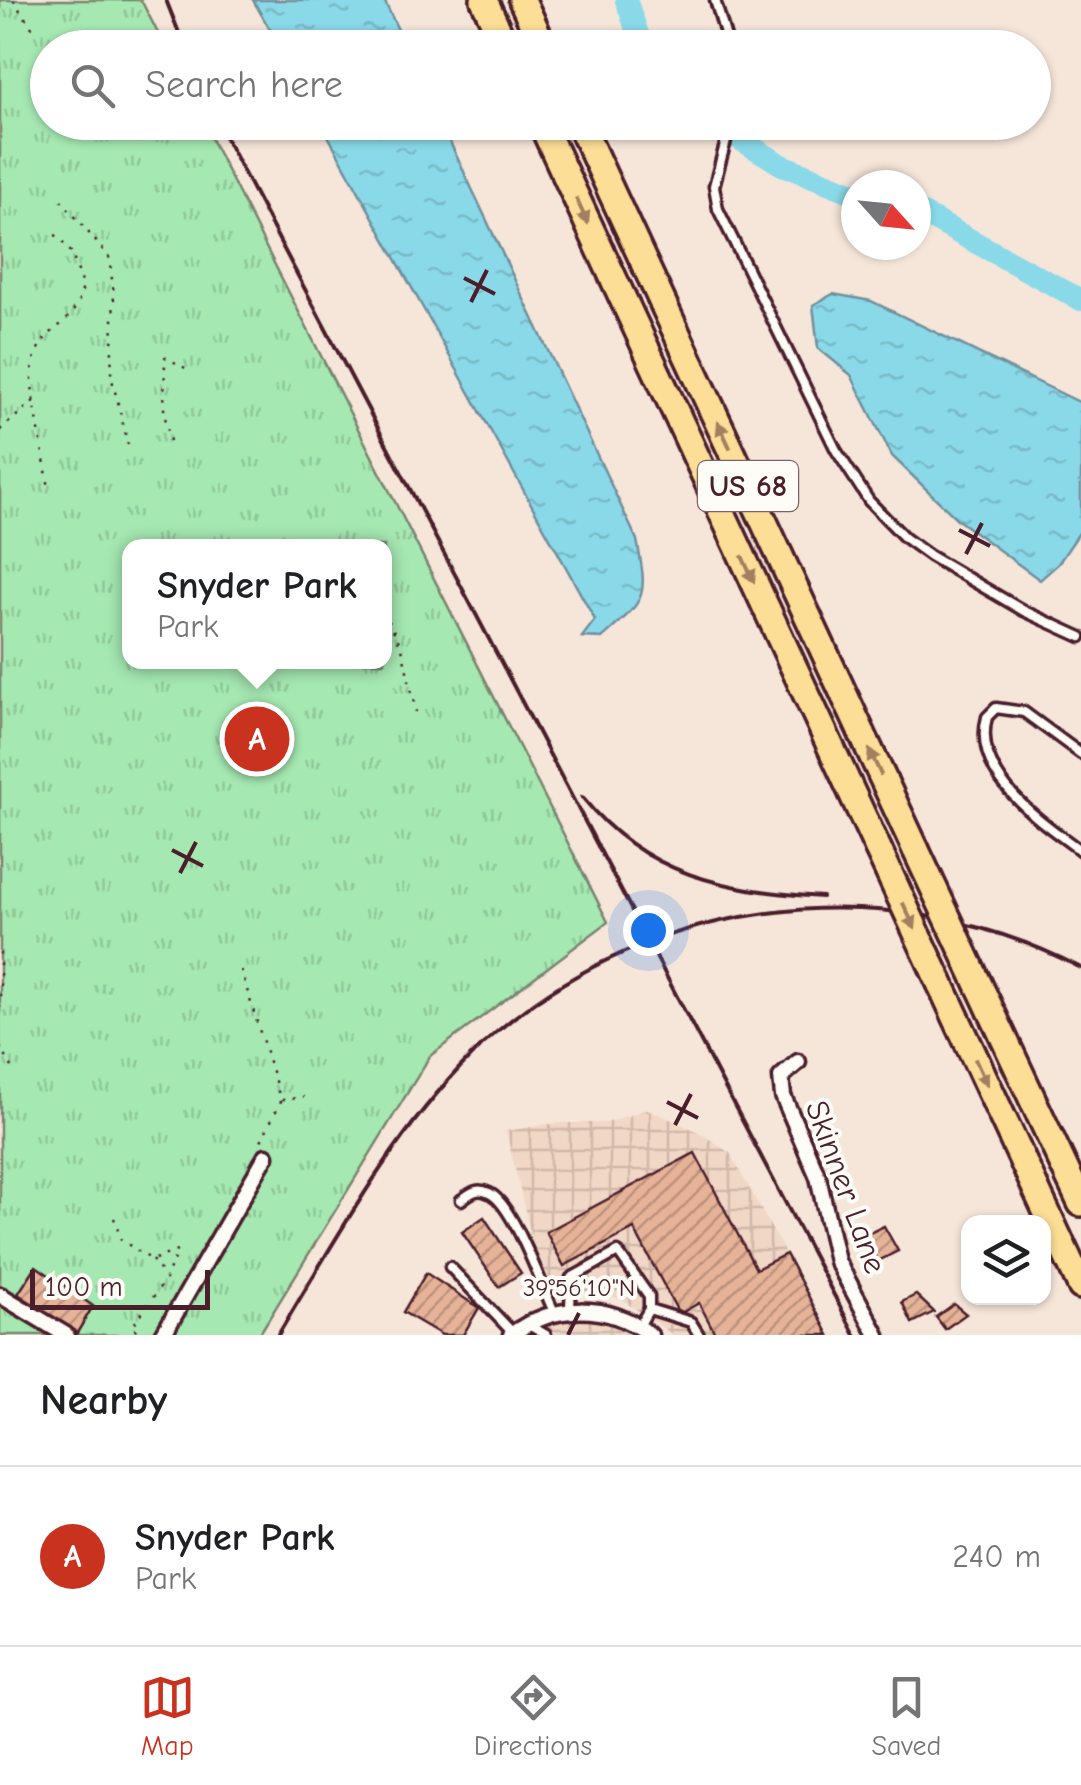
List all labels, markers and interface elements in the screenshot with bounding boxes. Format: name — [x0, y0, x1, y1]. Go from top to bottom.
search box — [30, 30, 1051, 140]
icon: search — [65, 58, 120, 113]
text: Search here — [145, 63, 343, 107]
north arrow — [841, 170, 931, 260]
one-way arrow — [573, 197, 590, 226]
one-way arrow — [716, 420, 732, 450]
road number: US 68 — [698, 461, 798, 511]
popup — [122, 539, 392, 669]
one-way arrow — [740, 554, 756, 584]
text: Snyder Park — [157, 564, 357, 608]
text: Park — [157, 608, 218, 645]
pin: A — [224, 702, 290, 776]
one-way arrow — [867, 747, 884, 776]
one-way arrow — [901, 901, 917, 931]
your location — [623, 905, 674, 956]
one-way arrow — [973, 1058, 990, 1087]
street label: Skinner Lane — [798, 1096, 894, 1278]
map controls — [961, 1215, 1051, 1305]
button: layers — [961, 1215, 1051, 1305]
scale bar — [30, 1265, 210, 1310]
text: 100 m — [45, 1271, 123, 1303]
text: 39°56'10"N — [523, 1273, 635, 1302]
text: Nearby — [40, 1376, 167, 1425]
text: Snyder Park — [135, 1516, 335, 1560]
text: A — [64, 1538, 81, 1575]
text: 240 m — [952, 1538, 1041, 1575]
text: Park — [135, 1560, 196, 1597]
tab: Map — [140, 1670, 195, 1762]
tab: Directions — [474, 1670, 592, 1762]
tab: Saved — [871, 1670, 941, 1762]

